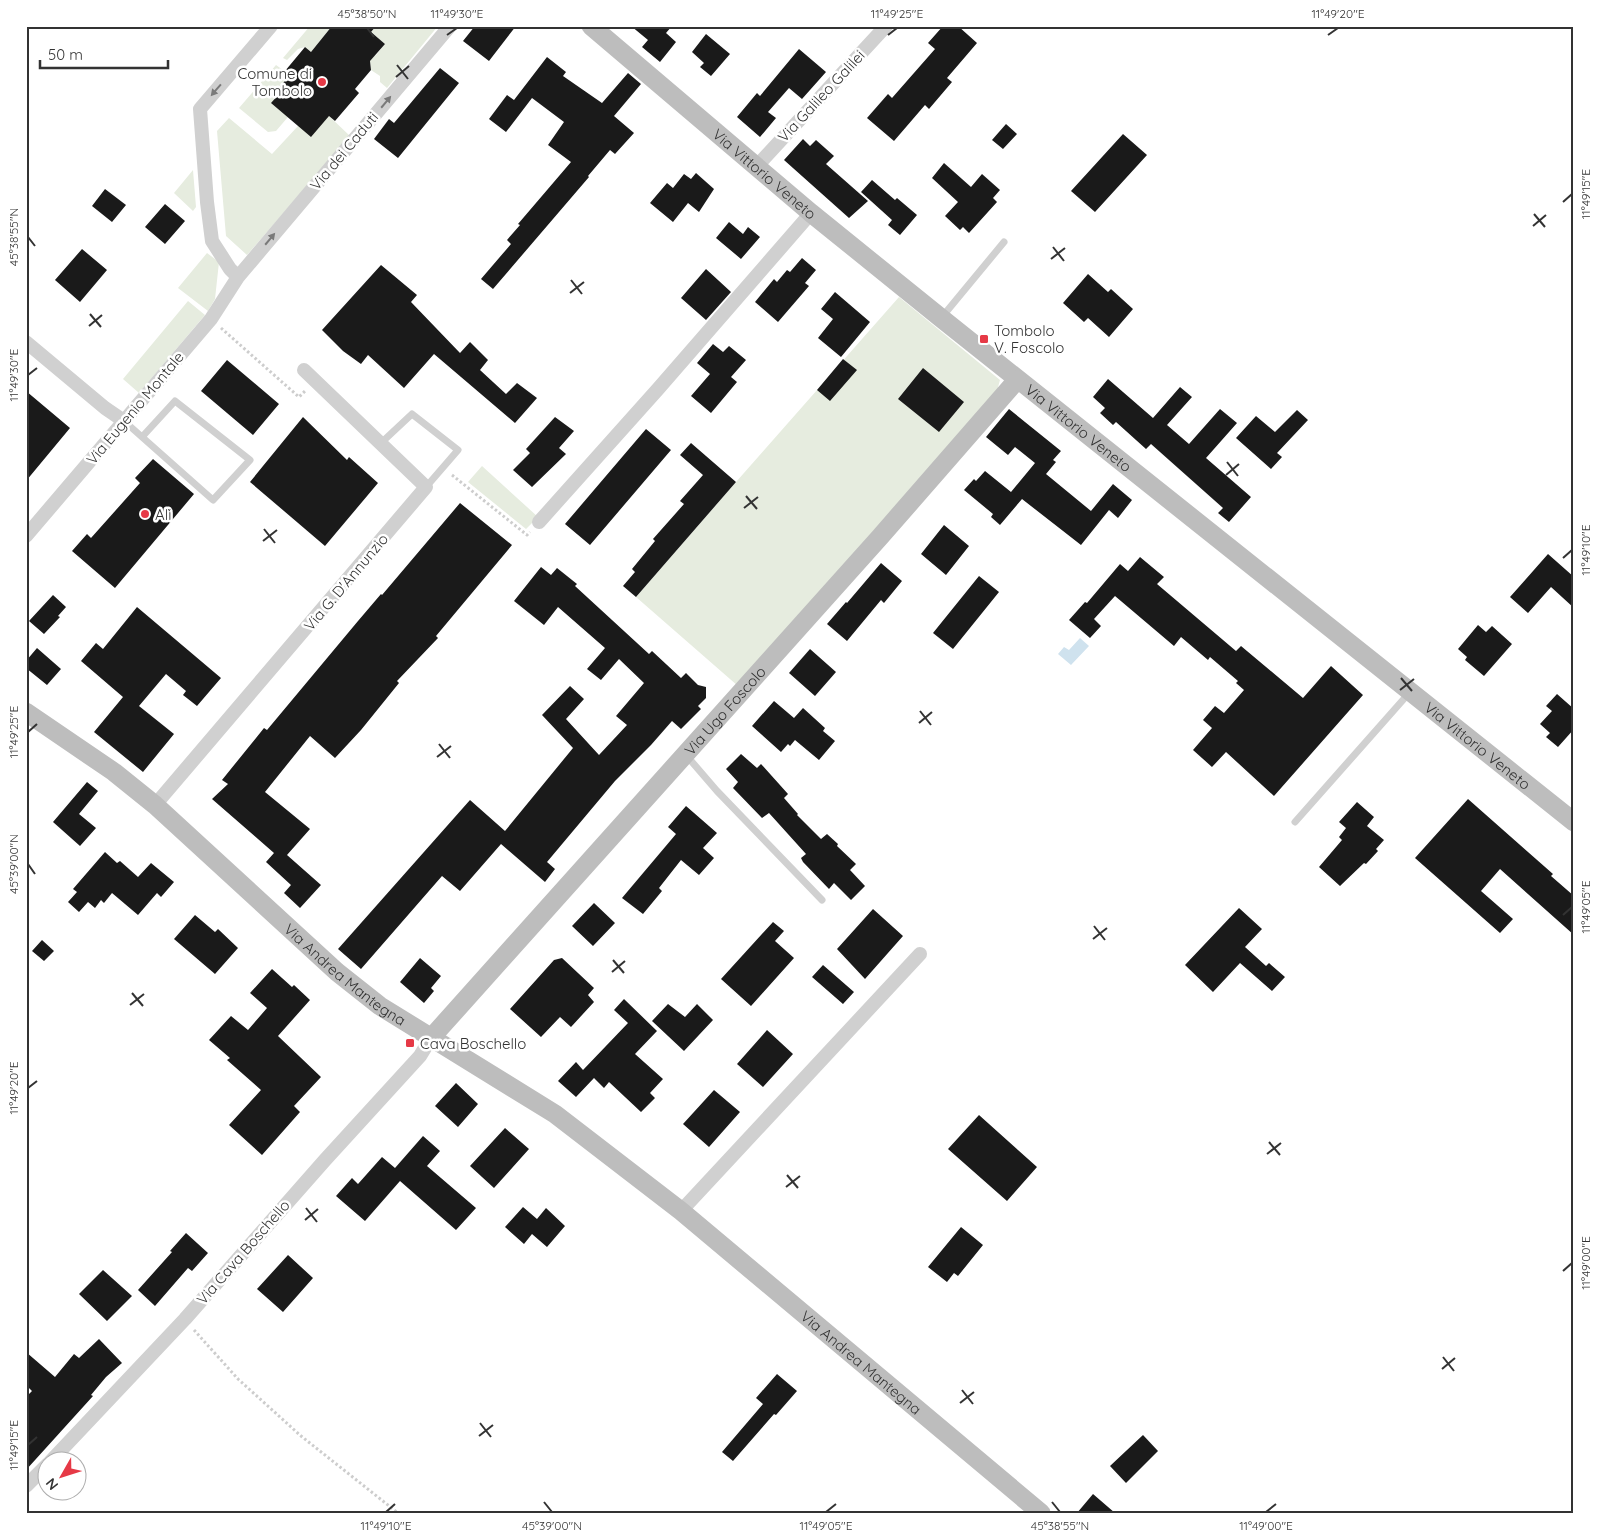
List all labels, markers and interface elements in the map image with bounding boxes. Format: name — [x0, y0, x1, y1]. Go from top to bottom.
text: 45°38'50"N — [337, 6, 397, 21]
text: 11°49'30"E — [431, 6, 484, 21]
text: 11°49'25"E — [871, 6, 923, 21]
text: 11°49'20"E — [1311, 6, 1365, 21]
scale bar — [40, 38, 168, 70]
text: 50 m — [48, 45, 83, 64]
street label: Via Galileo Galilei — [773, 46, 869, 146]
place label: Comune di Tombolo — [237, 64, 312, 100]
marker: Comune di Tombolo — [316, 76, 328, 88]
one-way arrow — [211, 83, 222, 96]
one-way arrow — [380, 96, 391, 108]
street label: Via dei Caduti — [306, 108, 382, 194]
street label: Via Vittorio Veneto — [709, 124, 821, 223]
text: 11°49'15"E — [1578, 169, 1593, 219]
text: 45°38'55"N — [6, 208, 21, 266]
one-way arrow — [264, 233, 275, 246]
place label: Tombolo V. Foscolo — [994, 321, 1064, 357]
marker: Tombolo V. Foscolo — [978, 333, 990, 345]
text: 11°49'30"E — [6, 348, 21, 401]
street label: Via Eugenio Montale — [82, 348, 188, 468]
street label: Via Vittorio Veneto — [1022, 380, 1136, 476]
place label: Alì — [155, 505, 171, 524]
marker: Alì — [139, 508, 151, 520]
text: 11°49'10"E — [1578, 524, 1593, 575]
street label: Via G. D'Annunzio — [300, 530, 392, 634]
street label: Via Ugo Foscolo — [680, 662, 769, 759]
street label: Via Vittorio Veneto — [1421, 697, 1535, 793]
text: 11°49'25"E — [6, 706, 21, 758]
text: 45°39'00"N — [6, 834, 21, 894]
text: 11°49'05"E — [1578, 880, 1593, 934]
street label: Via Andrea Mantegna — [280, 919, 410, 1029]
place label: Cava Boschello — [420, 1034, 526, 1053]
marker: Cava Boschello — [404, 1037, 416, 1049]
text: 11°49'20"E — [6, 1061, 21, 1115]
street label: Via Cava Boschello — [192, 1196, 294, 1308]
text: 11°49'00"E — [1578, 1236, 1593, 1290]
street label: Via Andrea Mantegna — [797, 1306, 926, 1418]
text: 11°49'15"E — [6, 1420, 21, 1470]
north arrow — [38, 1452, 88, 1502]
text: N — [42, 1475, 62, 1494]
text: 11°49'10"E — [361, 1518, 412, 1533]
text: 45°39'00"N — [522, 1518, 582, 1533]
text: 11°49'05"E — [799, 1518, 853, 1533]
text: 45°38'55"N — [1031, 1518, 1089, 1533]
text: 11°49'00"E — [1239, 1518, 1293, 1533]

